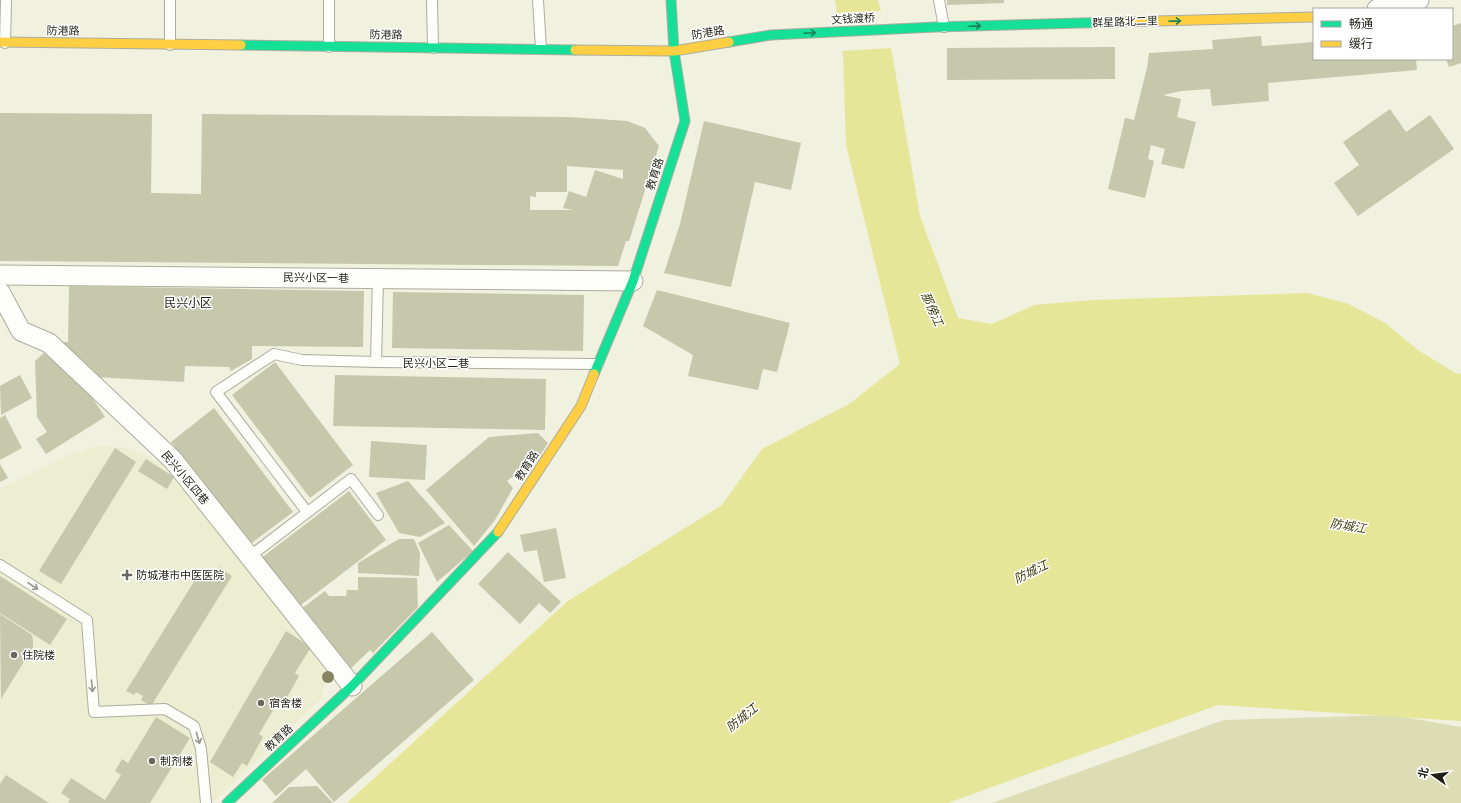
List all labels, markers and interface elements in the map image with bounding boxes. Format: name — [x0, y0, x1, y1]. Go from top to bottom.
legend — [1313, 8, 1453, 60]
street label: 文钱渡桥 — [831, 11, 875, 26]
street label: 群星路北二里 — [1092, 14, 1158, 29]
one-way arrow — [1168, 17, 1181, 25]
text: 畅通 — [1349, 17, 1373, 30]
one-way arrow — [968, 23, 981, 30]
street label: 防港路 — [46, 24, 80, 37]
street label: 防港路 — [691, 24, 725, 41]
street label: 防港路 — [369, 28, 403, 41]
one-way arrow — [803, 30, 816, 37]
text: 缓行 — [1349, 37, 1373, 50]
street label: 教育路 — [644, 156, 665, 191]
street label: 民兴小区一巷 — [283, 271, 349, 284]
water label: 那傍江 — [919, 290, 947, 330]
district label: 民兴小区 — [164, 297, 212, 309]
street label: 民兴小区二巷 — [403, 357, 469, 369]
street label: 民兴小区四巷 — [160, 449, 211, 507]
street label: 教育路 — [513, 449, 541, 483]
water label: 防城江 — [1329, 516, 1369, 535]
water label: 防城江 — [1012, 557, 1052, 585]
marker: 防城港市中医医院 — [121, 569, 133, 581]
place label: 防城港市中医医院 — [136, 569, 224, 581]
one-way arrow — [27, 582, 39, 590]
place label: 住院楼 — [22, 649, 55, 661]
marker: 住院楼 — [9, 650, 19, 660]
one-way arrow — [89, 679, 96, 692]
place label: 宿舍楼 — [269, 697, 302, 709]
marker: 宿舍楼 — [256, 698, 266, 708]
water label: 防城江 — [724, 700, 761, 734]
street label: 教育路 — [262, 722, 295, 753]
one-way arrow — [195, 732, 202, 745]
place label: 制剂楼 — [160, 755, 193, 767]
north arrow — [1413, 755, 1453, 795]
marker: 制剂楼 — [147, 756, 157, 766]
text: 北 — [1417, 766, 1430, 779]

